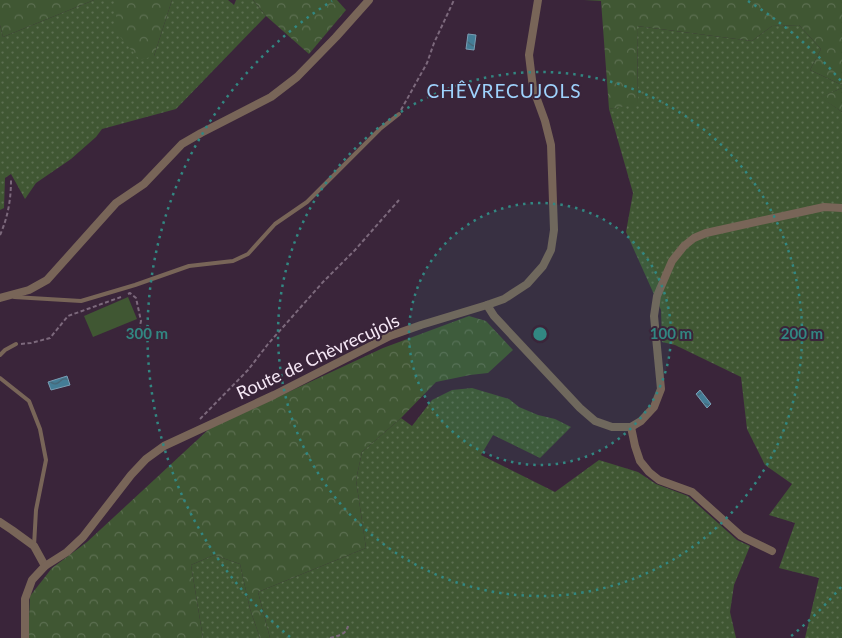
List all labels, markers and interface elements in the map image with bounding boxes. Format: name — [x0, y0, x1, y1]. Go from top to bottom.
district label: CHÊVRECUJOLS — [426, 79, 582, 102]
street label: Route de Chèvrecujols — [233, 309, 403, 404]
text: 300 m — [126, 324, 168, 342]
text: 100 m — [650, 324, 692, 342]
text: 200 m — [781, 324, 823, 342]
centre of rings — [531, 325, 549, 343]

